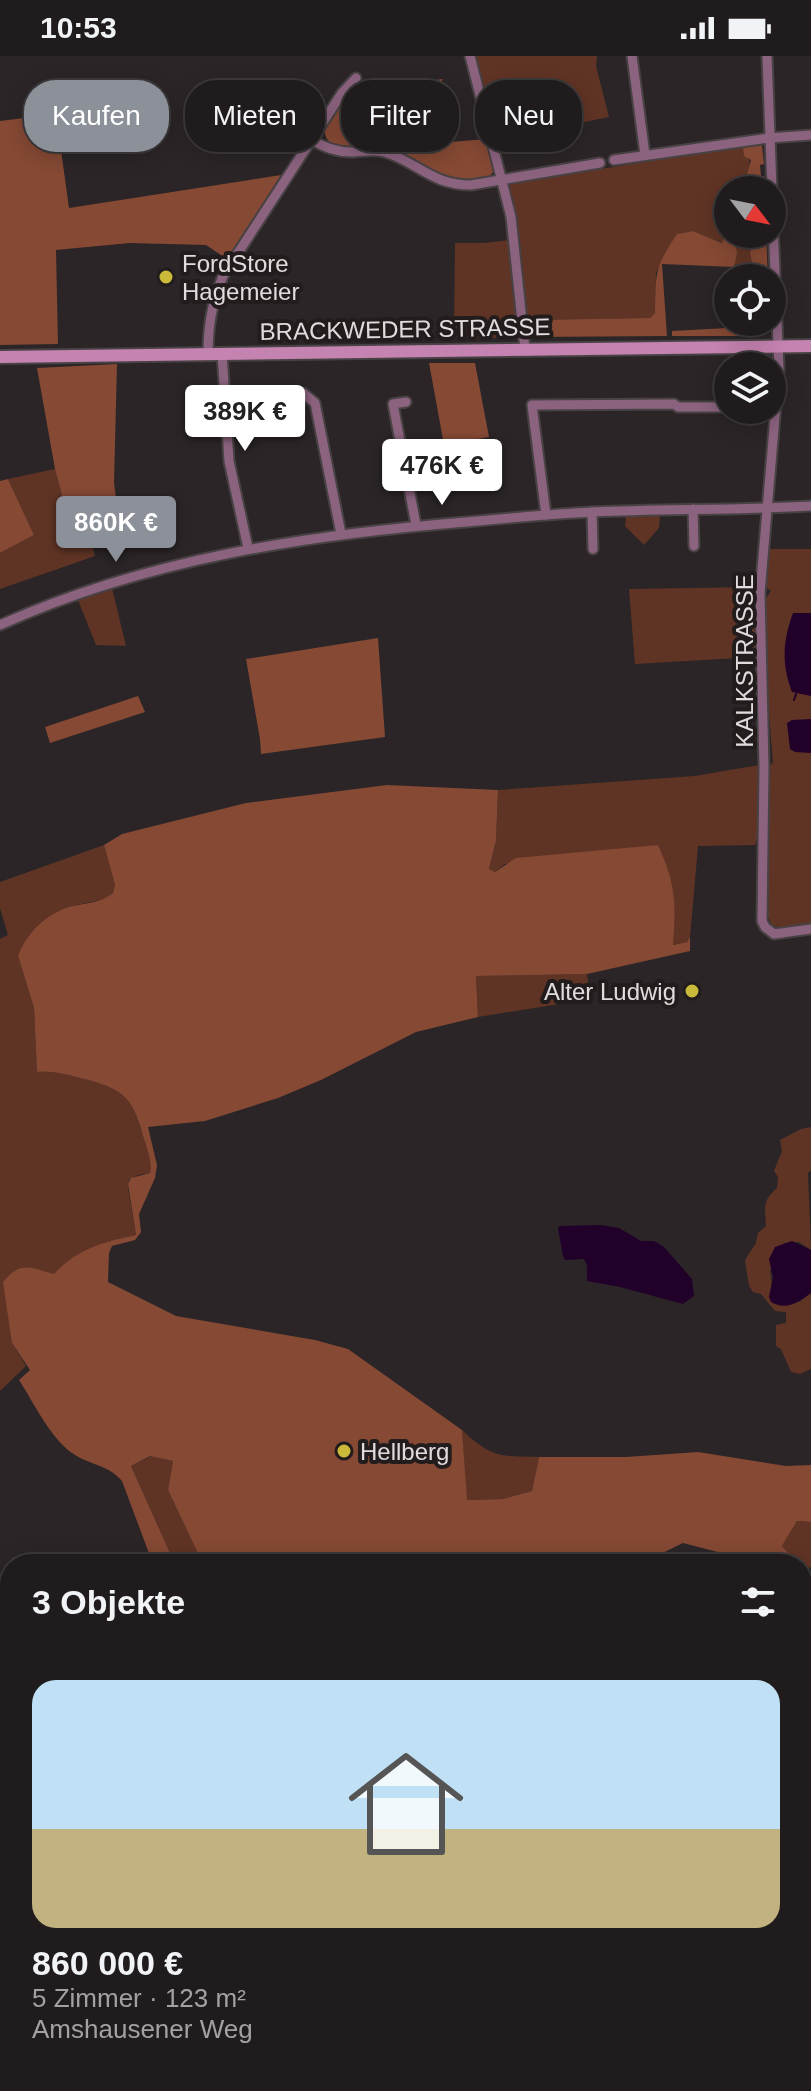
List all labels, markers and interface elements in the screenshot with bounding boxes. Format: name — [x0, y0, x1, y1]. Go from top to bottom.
text: 10:53 — [40, 11, 117, 44]
chip: Kaufen — [24, 80, 169, 152]
chip: Mieten — [185, 80, 325, 152]
chip: Filter — [341, 80, 459, 152]
chip: Neu — [475, 80, 582, 152]
north arrow — [714, 176, 786, 248]
map controls — [714, 176, 786, 424]
place label: FordStore Hagemeier — [182, 250, 299, 305]
button: locate — [714, 264, 786, 336]
marker: FordStore Hagemeier — [157, 268, 175, 286]
street label: BRACKWEDER STRASSE — [259, 313, 551, 345]
button: layers — [714, 352, 786, 424]
pin: 389K € — [180, 385, 310, 453]
text: 389K € — [203, 396, 287, 426]
pin: 476K € — [377, 439, 507, 507]
text: 476K € — [400, 450, 484, 480]
pin: 860K € — [51, 496, 181, 564]
text: 860K € — [74, 507, 158, 537]
street label: KALKSTRASSE — [731, 574, 758, 748]
place label: Alter Ludwig — [544, 978, 676, 1005]
marker: Alter Ludwig — [683, 982, 701, 1000]
place label: Hellberg — [360, 1438, 449, 1465]
marker: Hellberg — [335, 1442, 353, 1460]
icon: filters — [736, 1580, 780, 1624]
text: 3 Objekte — [32, 1583, 185, 1621]
icon: home — [334, 1732, 478, 1876]
text: 860 000 € — [32, 1944, 183, 1982]
text: 5 Zimmer · 123 m² — [32, 1983, 246, 2013]
text: Amshausener Weg — [32, 2014, 253, 2044]

